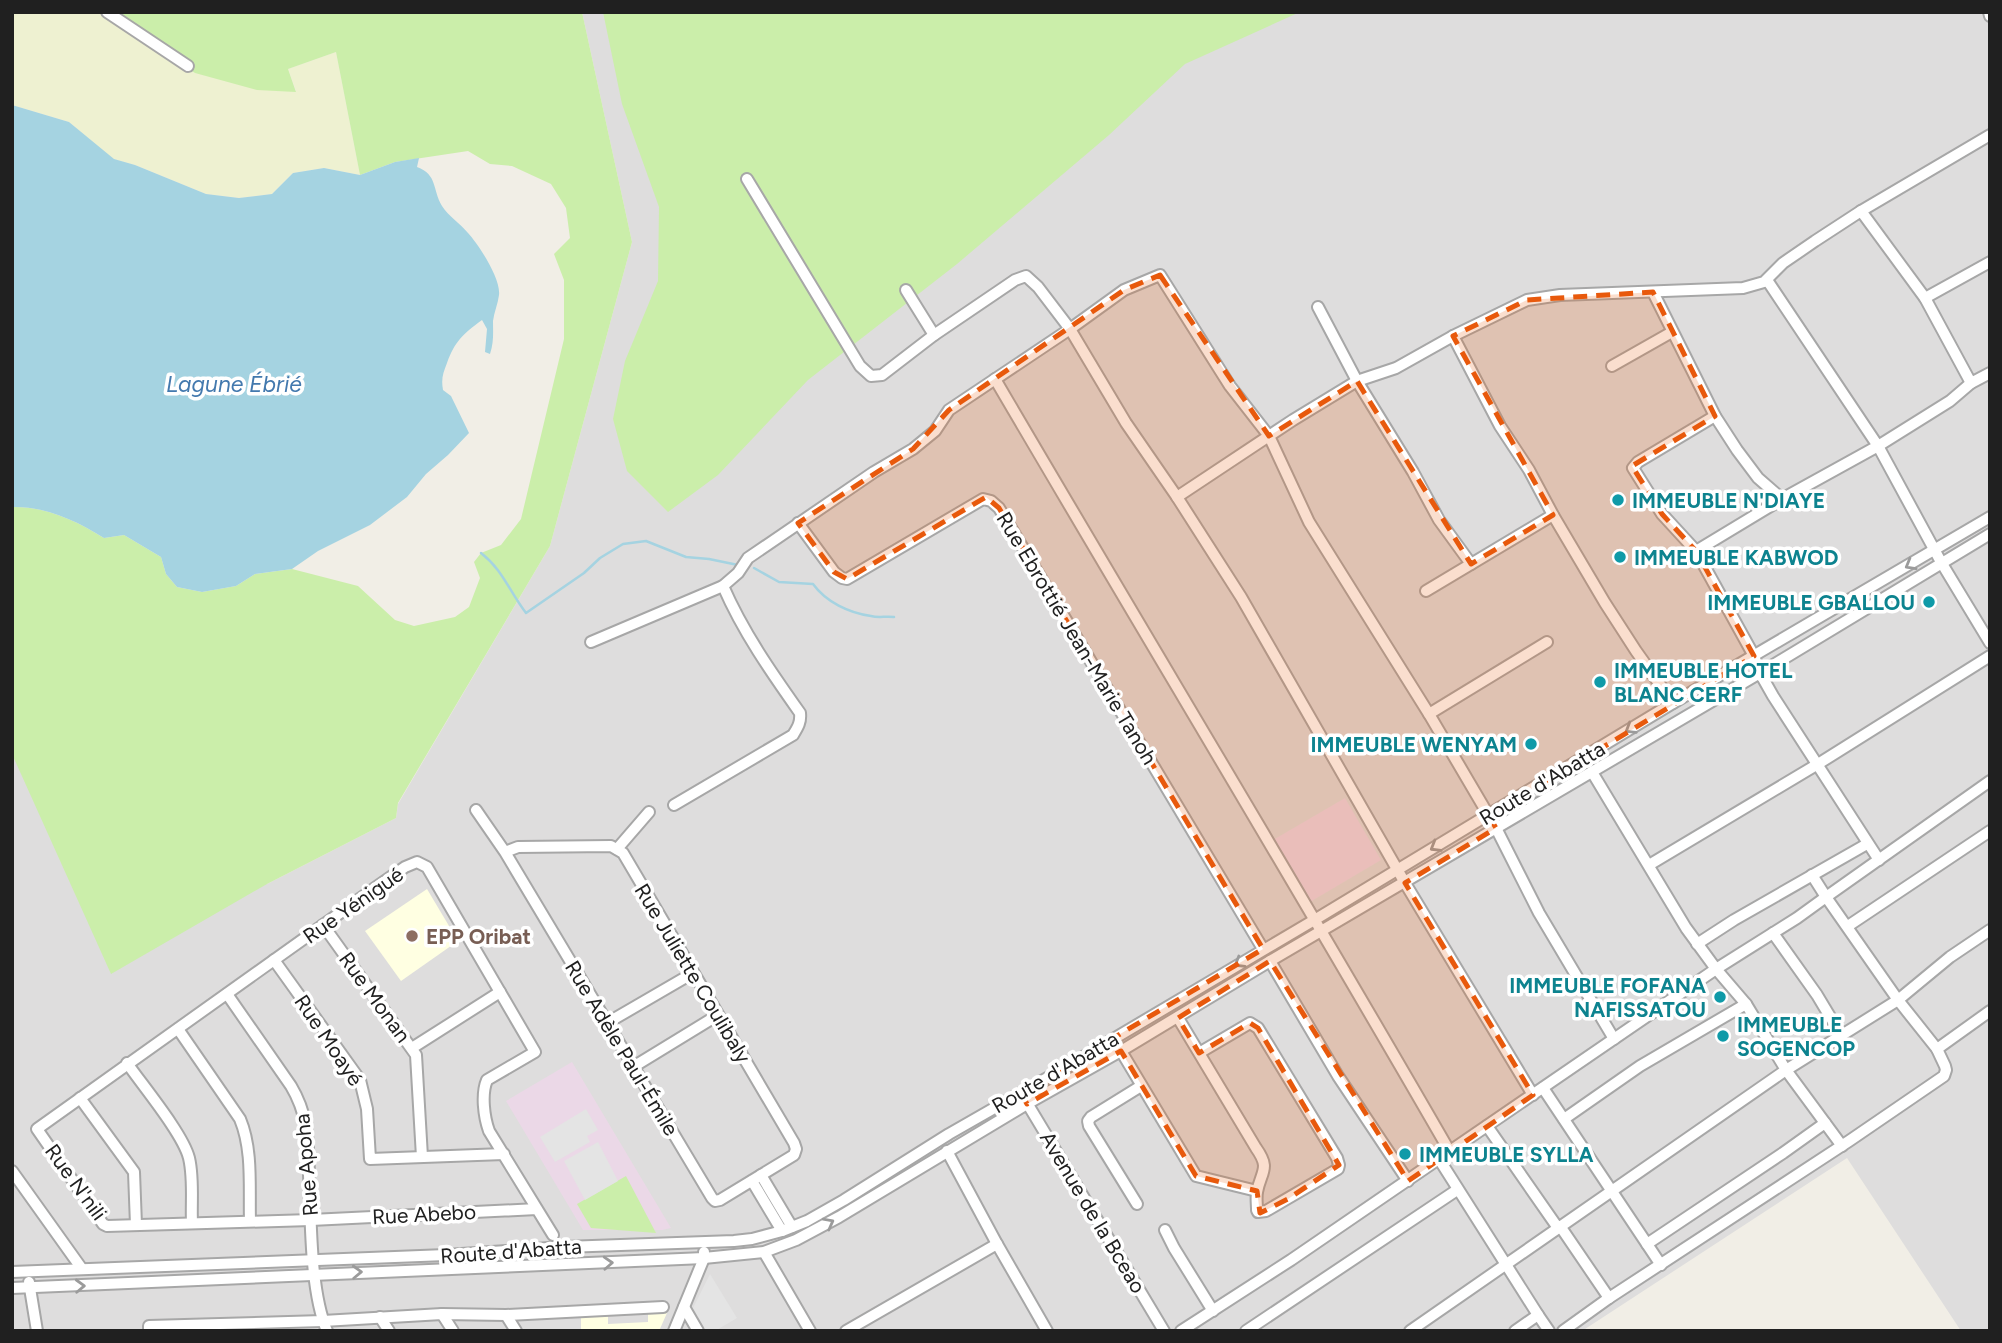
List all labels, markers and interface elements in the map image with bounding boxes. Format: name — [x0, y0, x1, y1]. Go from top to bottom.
water label: Lagune Ébrié — [166, 370, 302, 398]
place label: IMMEUBLE N'DIAYE — [1632, 488, 1825, 513]
marker: IMMEUBLE N'DIAYE — [1610, 492, 1626, 508]
street label: Rue Ebrottié Jean-Marie Tanoh — [992, 507, 1162, 769]
place label: IMMEUBLE KABWOD — [1634, 545, 1838, 570]
marker: IMMEUBLE KABWOD — [1612, 549, 1628, 565]
one-way arrow — [1905, 556, 1918, 569]
place label: IMMEUBLE GBALLOU — [1707, 590, 1915, 615]
marker: IMMEUBLE GBALLOU — [1921, 594, 1937, 610]
place label: IMMEUBLE HOTEL BLANC CERF — [1614, 658, 1792, 707]
marker: IMMEUBLE HOTEL BLANC CERF — [1592, 674, 1608, 690]
one-way arrow — [1624, 721, 1637, 734]
place label: IMMEUBLE WENYAM — [1310, 732, 1517, 757]
street label: Route d'Abatta — [1475, 736, 1609, 830]
marker: IMMEUBLE WENYAM — [1523, 736, 1539, 752]
one-way arrow — [1430, 839, 1443, 852]
street label: Rue Yénigué — [298, 861, 408, 949]
street label: Rue Juliette Coulibaly — [630, 879, 756, 1067]
place label: EPP Oribat — [426, 924, 531, 949]
marker: EPP Oribat — [404, 928, 420, 944]
street label: Rue Monan — [334, 947, 416, 1047]
one-way arrow — [1234, 955, 1247, 968]
street label: Rue Adèle Paul-Émile — [560, 956, 684, 1140]
place label: IMMEUBLE FOFANA NAFISSATOU — [1509, 973, 1706, 1022]
marker: IMMEUBLE FOFANA NAFISSATOU — [1712, 989, 1728, 1005]
street label: Rue Moayé — [289, 990, 369, 1090]
place label: IMMEUBLE SOGENCOP — [1737, 1012, 1855, 1061]
street label: Route d'Abatta — [987, 1026, 1123, 1118]
marker: IMMEUBLE SOGENCOP — [1715, 1028, 1731, 1044]
street label: Rue Apoha — [289, 1113, 323, 1217]
street label: Avenue de la Bceao — [1035, 1127, 1151, 1297]
street label: Rue N'nili — [40, 1139, 112, 1225]
place label: IMMEUBLE SYLLA — [1419, 1142, 1594, 1167]
marker: IMMEUBLE SYLLA — [1397, 1146, 1413, 1162]
street label: Rue Abebo — [371, 1199, 477, 1229]
one-way arrow — [822, 1218, 834, 1231]
street label: Route d'Abatta — [439, 1234, 583, 1268]
one-way arrow — [603, 1255, 614, 1270]
one-way arrow — [351, 1265, 362, 1280]
one-way arrow — [75, 1278, 86, 1293]

